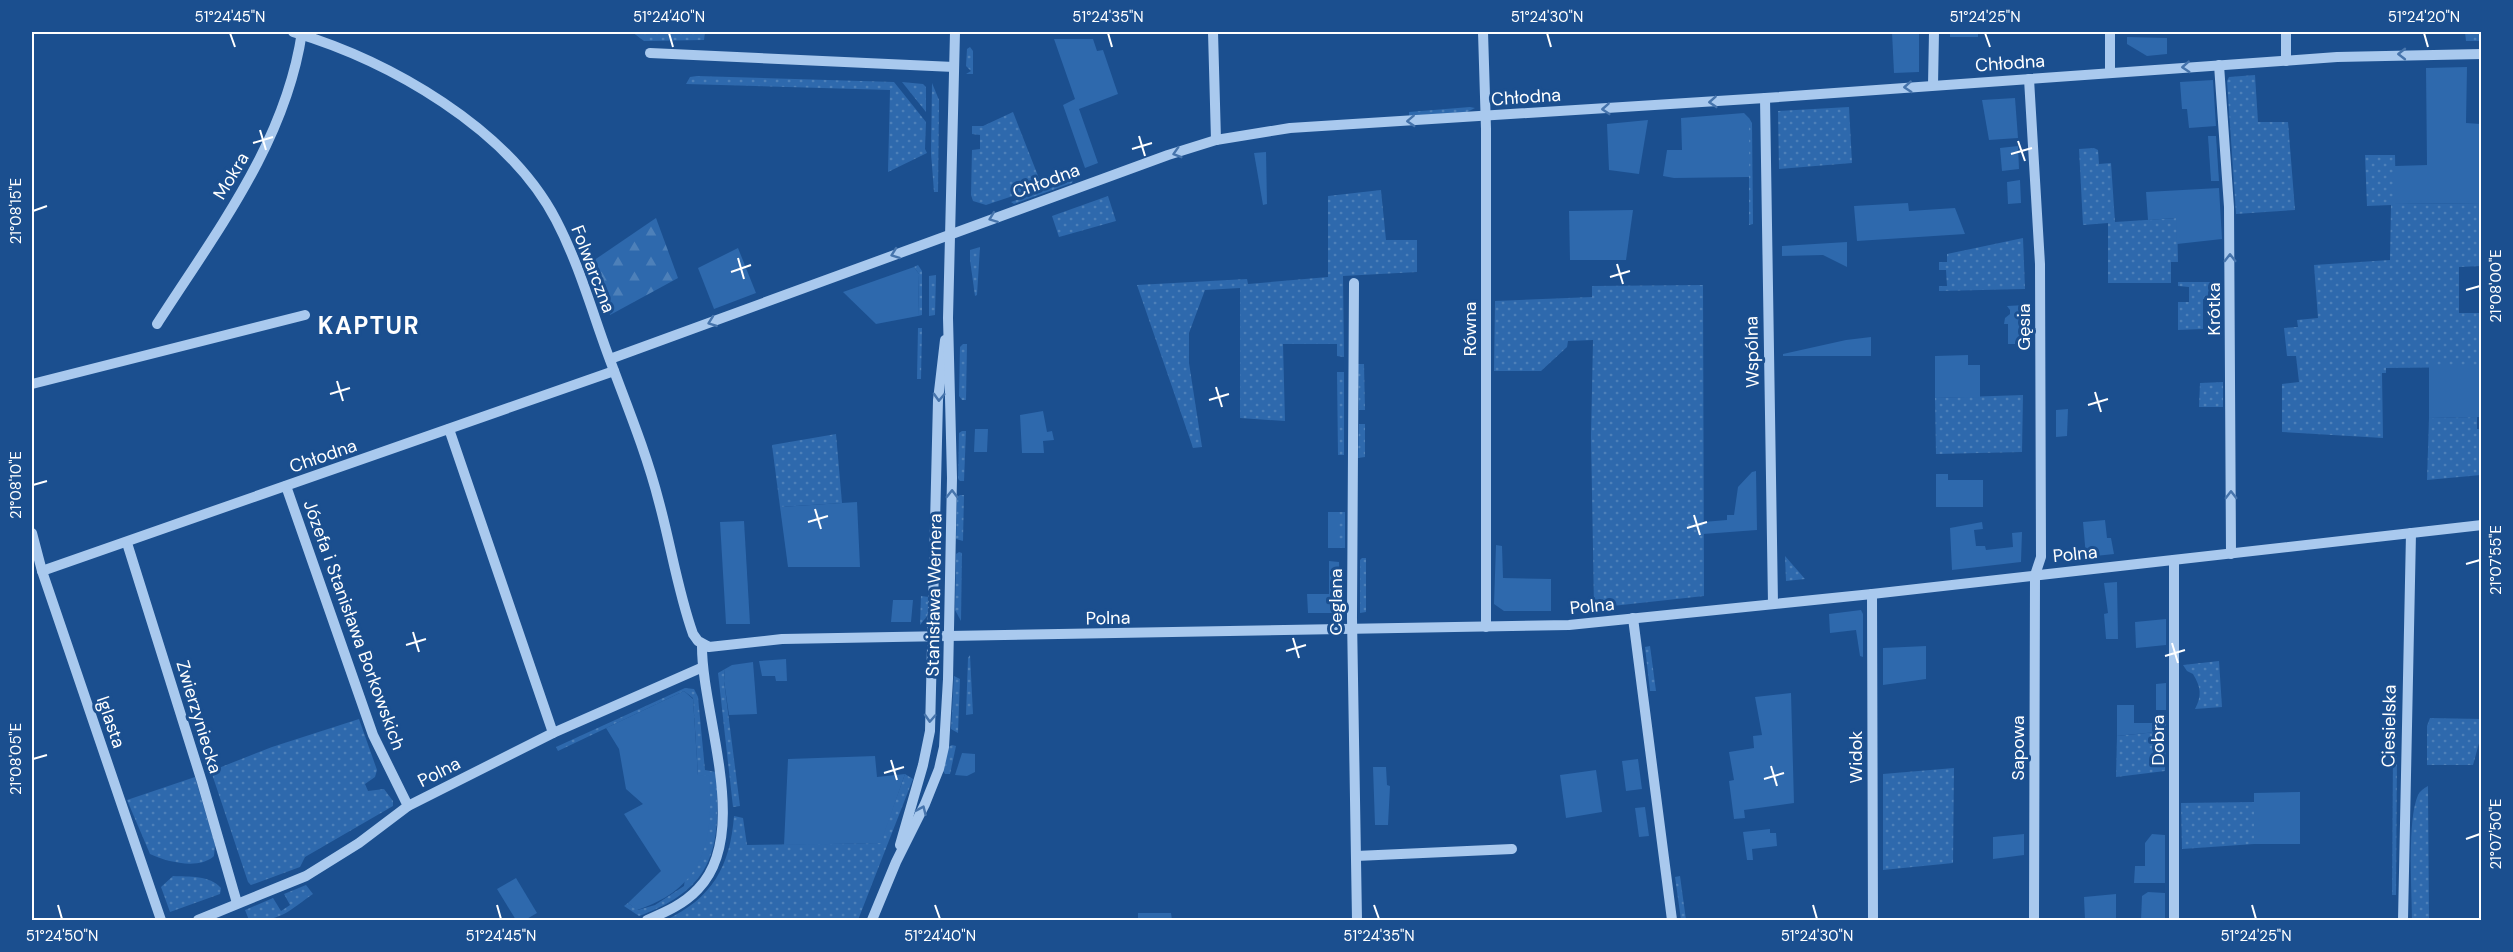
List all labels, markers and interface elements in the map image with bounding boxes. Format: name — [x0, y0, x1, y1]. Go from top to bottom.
text: 51°24'45"N — [195, 7, 265, 27]
text: 51°24'40"N — [633, 7, 705, 27]
text: 51°24'35"N — [1072, 7, 1144, 27]
text: 51°24'30"N — [1511, 7, 1583, 27]
text: 51°24'25"N — [1949, 7, 2021, 27]
text: 51°24'20"N — [2388, 7, 2460, 27]
one-way arrow — [2398, 48, 2407, 60]
street label: Chłodna — [1974, 49, 2046, 77]
one-way arrow — [2181, 60, 2190, 73]
one-way arrow — [1903, 80, 1912, 93]
street label: Chłodna — [1490, 83, 1562, 111]
one-way arrow — [1709, 95, 1718, 108]
one-way arrow — [1601, 102, 1610, 115]
one-way arrow — [1406, 114, 1416, 127]
one-way arrow — [1172, 145, 1183, 158]
street label: Mokra — [207, 148, 255, 204]
street label: Chłodna — [1009, 158, 1083, 204]
text: 21°08'15"E — [6, 178, 26, 244]
one-way arrow — [989, 211, 1000, 223]
street label: Folwarczna — [565, 222, 621, 316]
one-way arrow — [890, 247, 901, 259]
text: 21°08'00"E — [2486, 249, 2506, 323]
one-way arrow — [2224, 254, 2236, 263]
street label: Krótka — [2202, 283, 2226, 336]
street label: Równa — [1458, 302, 1482, 356]
street label: Gęsia — [2012, 303, 2036, 351]
district label: KAPTUR — [318, 310, 420, 341]
one-way arrow — [707, 314, 718, 327]
street label: Wspólna — [1739, 316, 1765, 388]
one-way arrow — [932, 393, 945, 402]
street label: Chłodna — [286, 433, 360, 479]
text: 21°08'10"E — [6, 451, 26, 519]
one-way arrow — [946, 490, 958, 499]
one-way arrow — [2225, 491, 2237, 500]
street label: Józefa i Stanisława Borkowskich — [297, 497, 411, 753]
street label: Stanisława Wernera — [921, 513, 947, 677]
text: 21°07'55"E — [2486, 525, 2506, 595]
street label: Polna — [2052, 540, 2098, 568]
street label: Ceglana — [1324, 568, 1348, 636]
street label: Polna — [1569, 592, 1615, 620]
street label: Polna — [1085, 606, 1131, 630]
street label: Zwierzyniecka — [170, 658, 228, 776]
street label: Ciesielska — [2376, 684, 2402, 768]
street label: Iglasta — [91, 693, 131, 751]
one-way arrow — [924, 713, 937, 722]
street label: Sapowa — [2006, 715, 2030, 781]
street label: Dobra — [2146, 715, 2170, 765]
text: 21°08'05"E — [6, 723, 26, 795]
street label: Widok — [1844, 731, 1868, 783]
street label: Polna — [414, 751, 464, 793]
text: 21°07'50"E — [2486, 798, 2506, 870]
one-way arrow — [915, 805, 927, 816]
text: 51°24'50"N — [26, 926, 98, 946]
text: 51°24'45"N — [466, 926, 536, 946]
text: 51°24'40"N — [904, 926, 976, 946]
text: 51°24'35"N — [1343, 926, 1415, 946]
text: 51°24'30"N — [1781, 926, 1853, 946]
text: 51°24'25"N — [2220, 926, 2292, 946]

